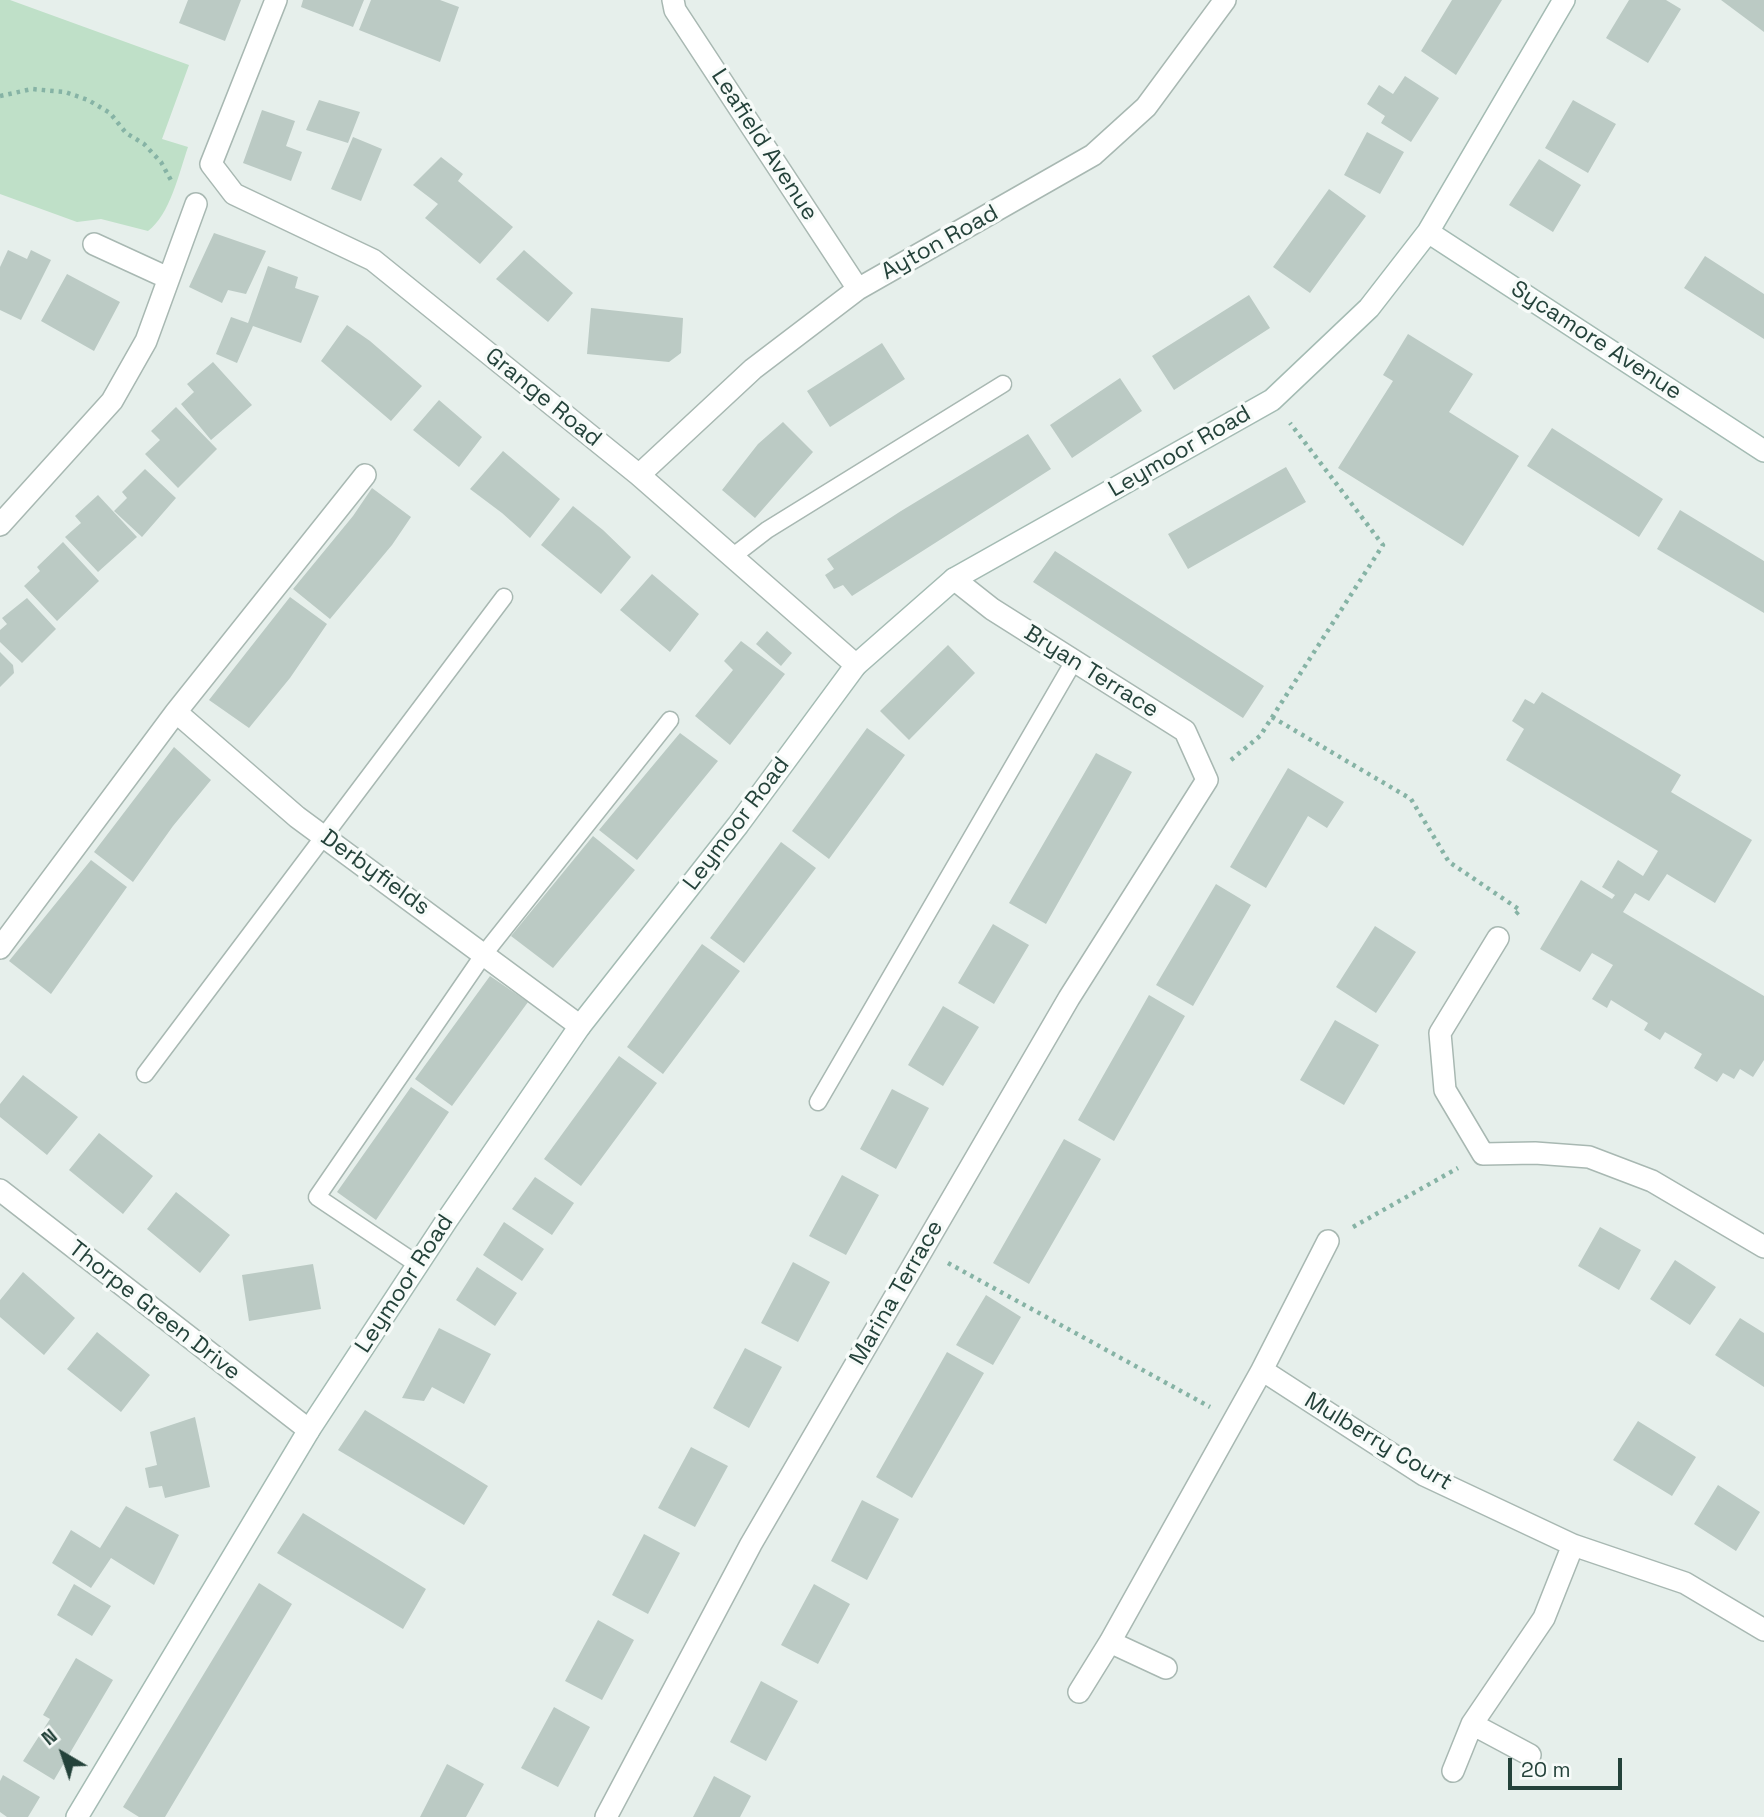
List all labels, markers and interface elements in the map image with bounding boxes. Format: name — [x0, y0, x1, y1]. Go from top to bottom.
street label: Leafield Avenue — [705, 64, 823, 226]
street label: Ayton Road — [877, 200, 1003, 286]
street label: Sycamore Avenue — [1505, 275, 1687, 407]
street label: Grange Road — [479, 343, 607, 453]
street label: Leymoor Road — [1104, 400, 1256, 504]
street label: Bryan Terrace — [1019, 620, 1163, 724]
street label: Leymoor Road — [678, 752, 796, 896]
street label: Derbyfields — [315, 824, 435, 922]
street label: Leymoor Road — [350, 1210, 460, 1358]
street label: Marina Terrace — [844, 1216, 950, 1370]
street label: Thorpe Green Drive — [63, 1235, 245, 1387]
street label: Mulberry Court — [1299, 1387, 1457, 1497]
north arrow — [28, 1719, 98, 1789]
text: N — [37, 1724, 62, 1751]
scale bar — [1512, 1744, 1626, 1788]
text: 20 m — [1521, 1756, 1571, 1783]

